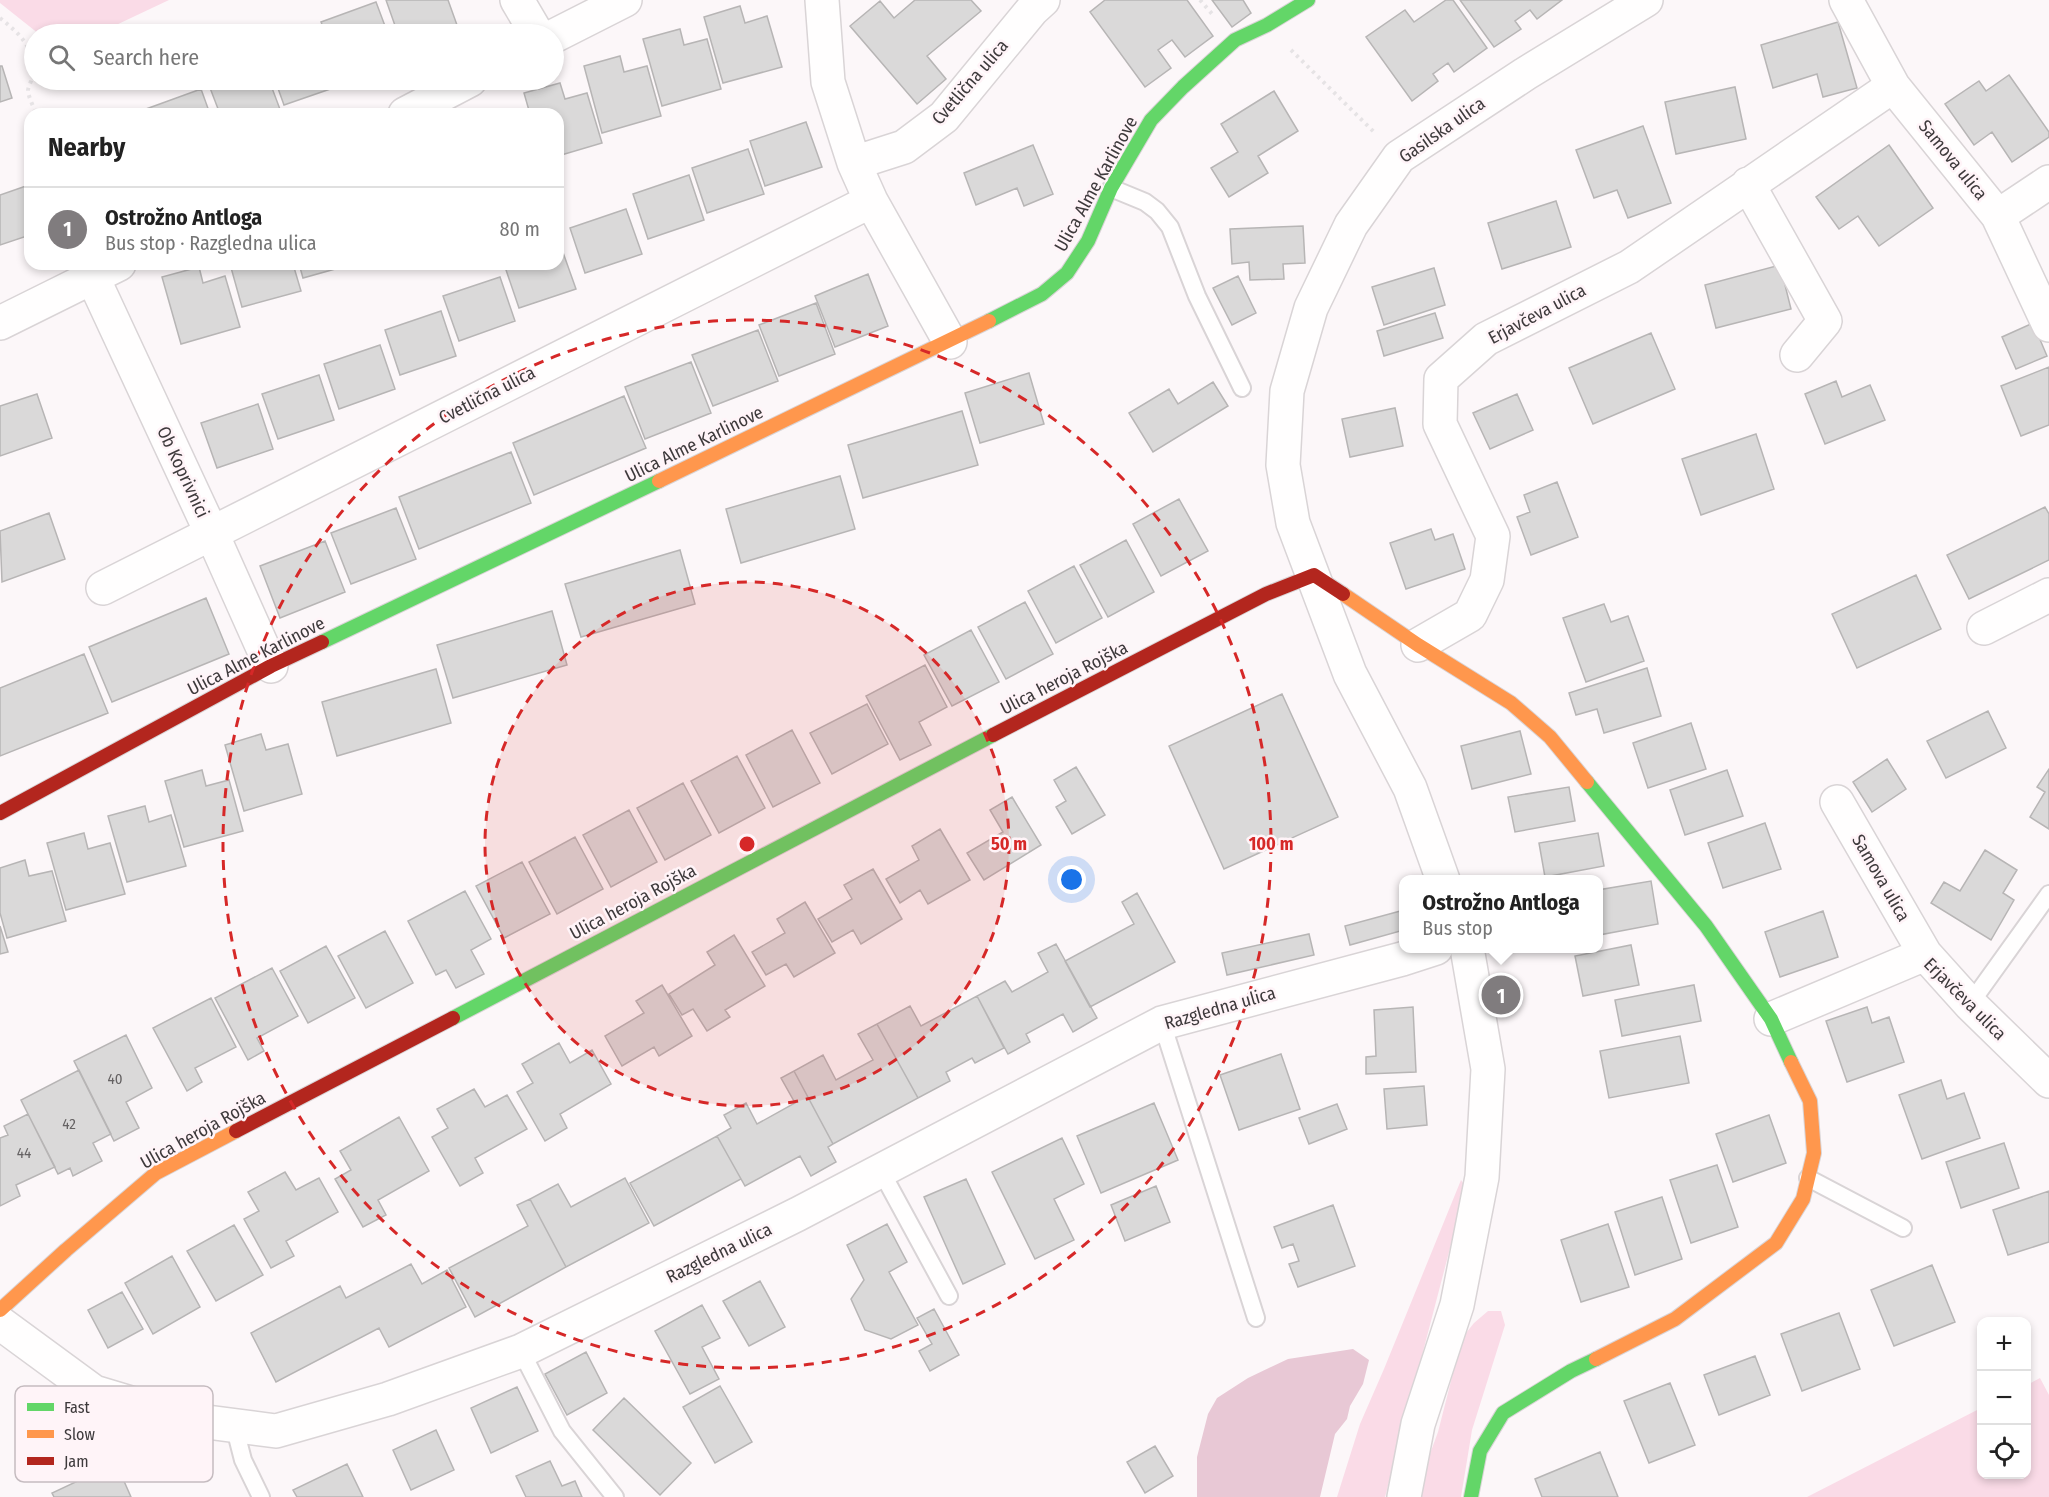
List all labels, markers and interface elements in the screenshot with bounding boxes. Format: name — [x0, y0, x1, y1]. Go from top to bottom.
search box — [24, 24, 564, 90]
street label: Cvetlična ulica — [927, 35, 1013, 129]
icon: search — [45, 41, 78, 74]
text: Search here — [93, 44, 199, 71]
street label: Gasilska ulica — [1395, 92, 1489, 168]
street label: Ulica Alme Karlinove — [1050, 112, 1142, 255]
street label: Samova ulica — [1914, 115, 1992, 205]
text: Nearby — [48, 132, 125, 163]
text: Ostrožno Antloga — [105, 204, 262, 231]
text: 1 — [63, 217, 72, 241]
text: 80 m — [500, 217, 540, 241]
text: Bus stop · Razgledna ulica — [105, 231, 317, 255]
street label: Erjavčeva ulica — [1484, 279, 1590, 349]
street label: Cvetlična ulica — [435, 361, 539, 429]
street label: Ulica Alme Karlinove — [621, 401, 767, 487]
street label: Ob Koprivnici — [152, 423, 214, 521]
street label: Ulica Alme Karlinove — [184, 612, 328, 700]
street label: Ulica heroja Rojška — [997, 636, 1131, 720]
street label: Samova ulica — [1847, 831, 1915, 926]
text: 50 m — [991, 833, 1027, 855]
text: 100 m — [1249, 833, 1293, 855]
centre of rings — [737, 834, 757, 854]
street label: Ulica heroja Rojška — [566, 859, 700, 945]
your location — [1057, 865, 1086, 894]
popup — [1399, 875, 1603, 953]
text: Ostrožno Antloga — [1422, 889, 1580, 916]
text: Bus stop — [1422, 916, 1493, 940]
street label: Erjavčeva ulica — [1919, 953, 2011, 1045]
pin: 1 — [1482, 972, 1520, 1018]
street label: Razgledna ulica — [1162, 982, 1278, 1034]
house number: 40 — [107, 1070, 123, 1088]
street label: Ulica heroja Rojška — [137, 1086, 270, 1174]
house number: 42 — [62, 1115, 76, 1133]
house number: 44 — [17, 1144, 31, 1162]
street label: Razgledna ulica — [663, 1218, 776, 1288]
map controls — [1977, 1317, 2031, 1479]
button: + — [1977, 1317, 2031, 1371]
button: − — [1977, 1371, 2031, 1425]
legend — [15, 1386, 213, 1482]
text: Fast — [64, 1398, 91, 1417]
text: Slow — [64, 1425, 95, 1444]
button: locate — [1977, 1425, 2031, 1479]
text: Jam — [64, 1452, 89, 1471]

